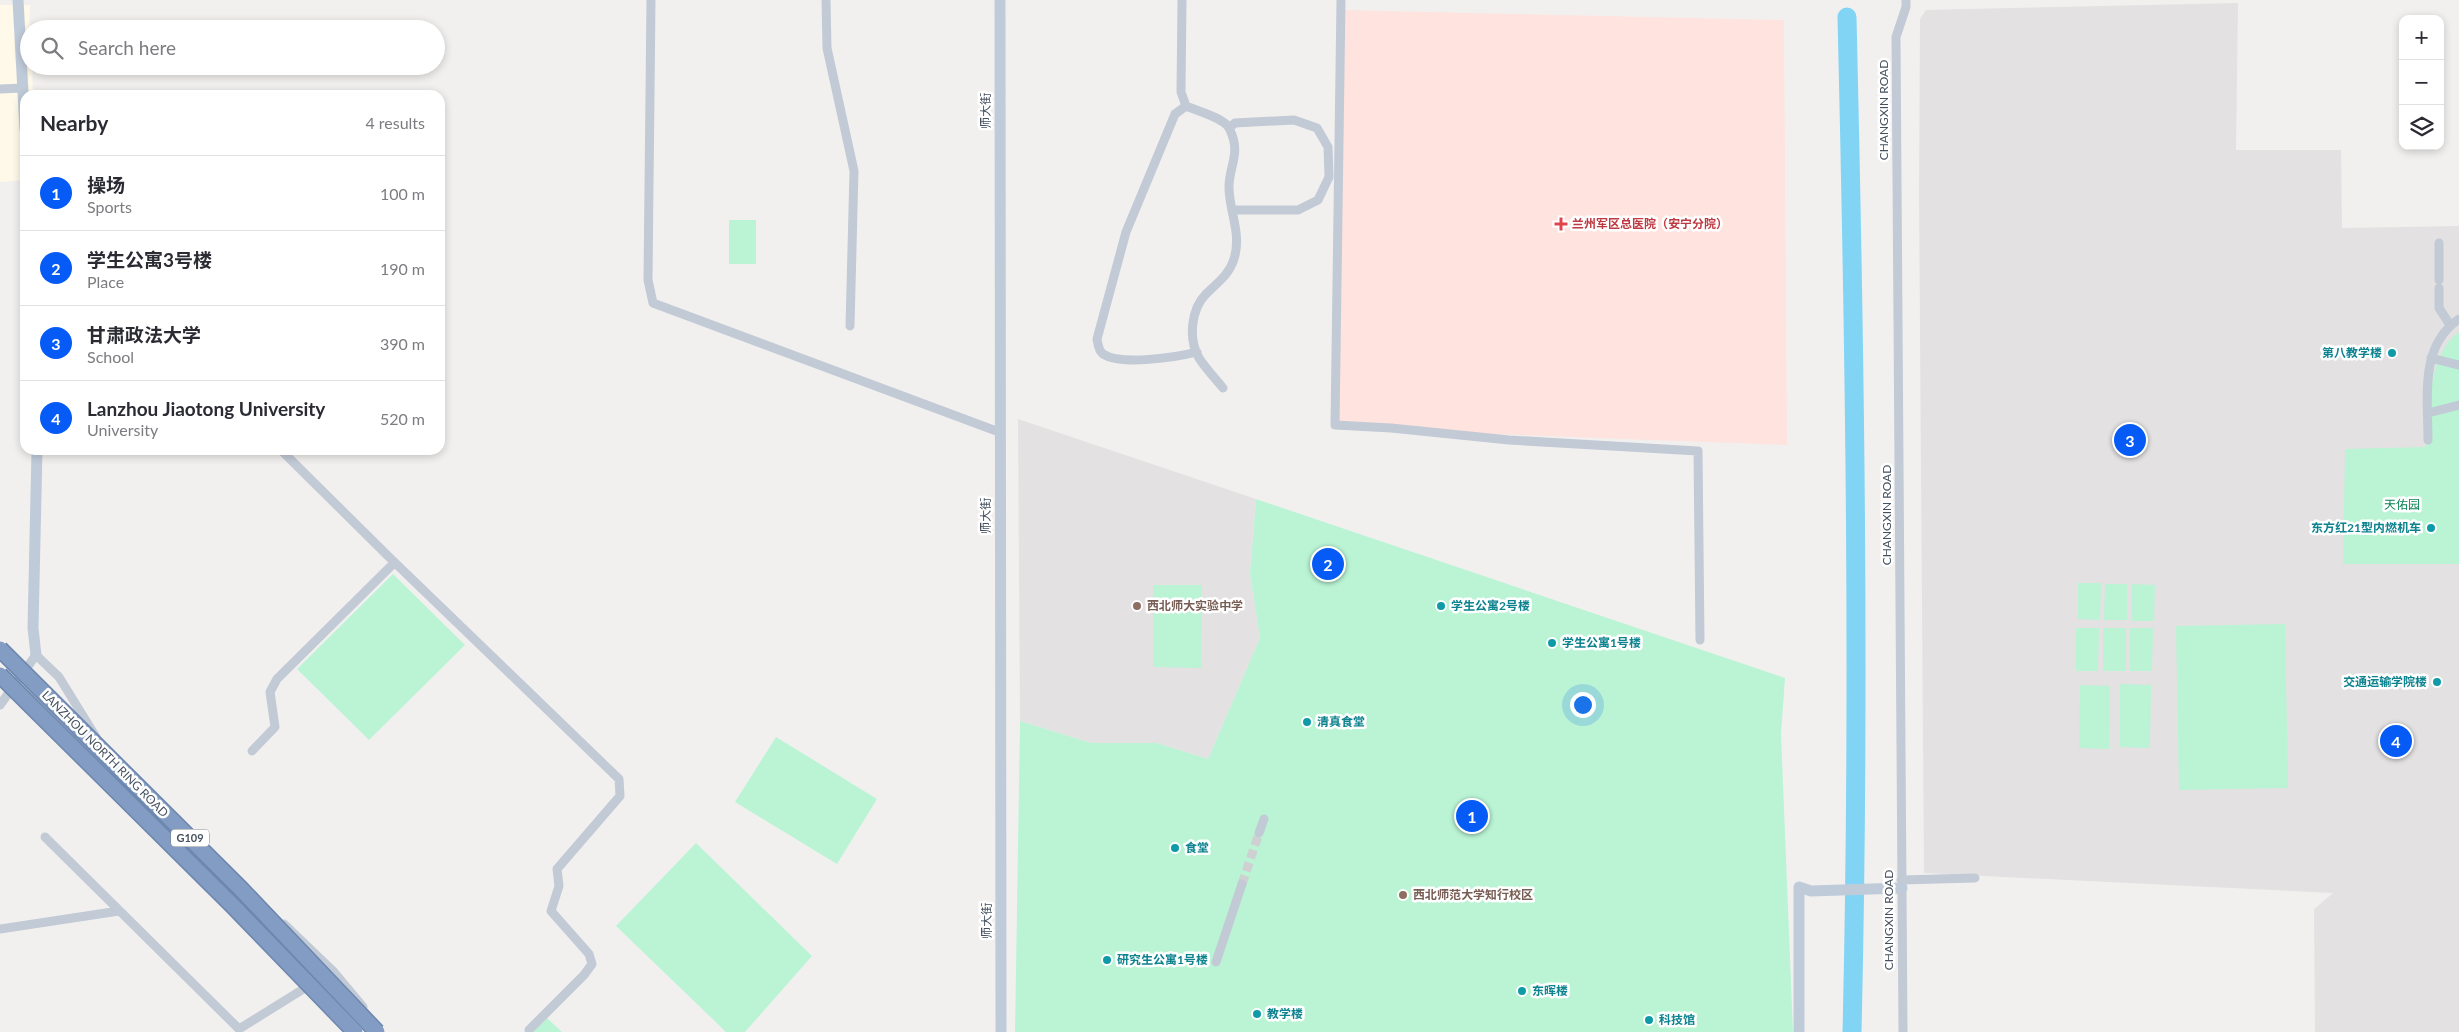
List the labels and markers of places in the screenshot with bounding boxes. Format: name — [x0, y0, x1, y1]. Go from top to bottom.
place label: 兰州军区总医院（安宁分院） — [1572, 216, 1728, 231]
marker: 兰州军区总医院（安宁分院） — [1554, 217, 1568, 231]
place label: 第八教学楼 — [2322, 345, 2382, 360]
marker: 第八教学楼 — [2386, 347, 2398, 359]
pin: 3 — [2114, 421, 2146, 459]
place label: 东方红21型内燃机车 — [2311, 520, 2421, 535]
marker: 东方红21型内燃机车 — [2425, 522, 2437, 534]
pin: 2 — [1312, 545, 1344, 583]
place label: 西北师大实验中学 — [1147, 598, 1243, 613]
place label: 学生公寓2号楼 — [1451, 598, 1530, 613]
marker: 西北师大实验中学 — [1131, 600, 1143, 612]
marker: 学生公寓2号楼 — [1435, 600, 1447, 612]
place label: 学生公寓1号楼 — [1562, 635, 1641, 650]
marker: 学生公寓1号楼 — [1546, 637, 1558, 649]
place label: 交通运输学院楼 — [2343, 674, 2427, 689]
marker: 交通运输学院楼 — [2431, 676, 2443, 688]
place label: 清真食堂 — [1317, 714, 1365, 729]
marker: 清真食堂 — [1301, 716, 1313, 728]
pin: 4 — [2380, 722, 2412, 760]
pin: 1 — [1456, 797, 1488, 835]
place label: 食堂 — [1185, 840, 1209, 855]
marker: 食堂 — [1169, 842, 1181, 854]
place label: 西北师范大学知行校区 — [1413, 887, 1533, 902]
marker: 西北师范大学知行校区 — [1397, 889, 1409, 901]
place label: 研究生公寓1号楼 — [1117, 952, 1208, 967]
marker: 研究生公寓1号楼 — [1101, 954, 1113, 966]
place label: 东晖楼 — [1532, 983, 1568, 998]
marker: 东晖楼 — [1516, 985, 1528, 997]
place label: 教学楼 — [1267, 1006, 1303, 1021]
marker: 教学楼 — [1251, 1008, 1263, 1020]
place label: 科技馆 — [1659, 1012, 1695, 1027]
marker: 科技馆 — [1643, 1014, 1655, 1026]

